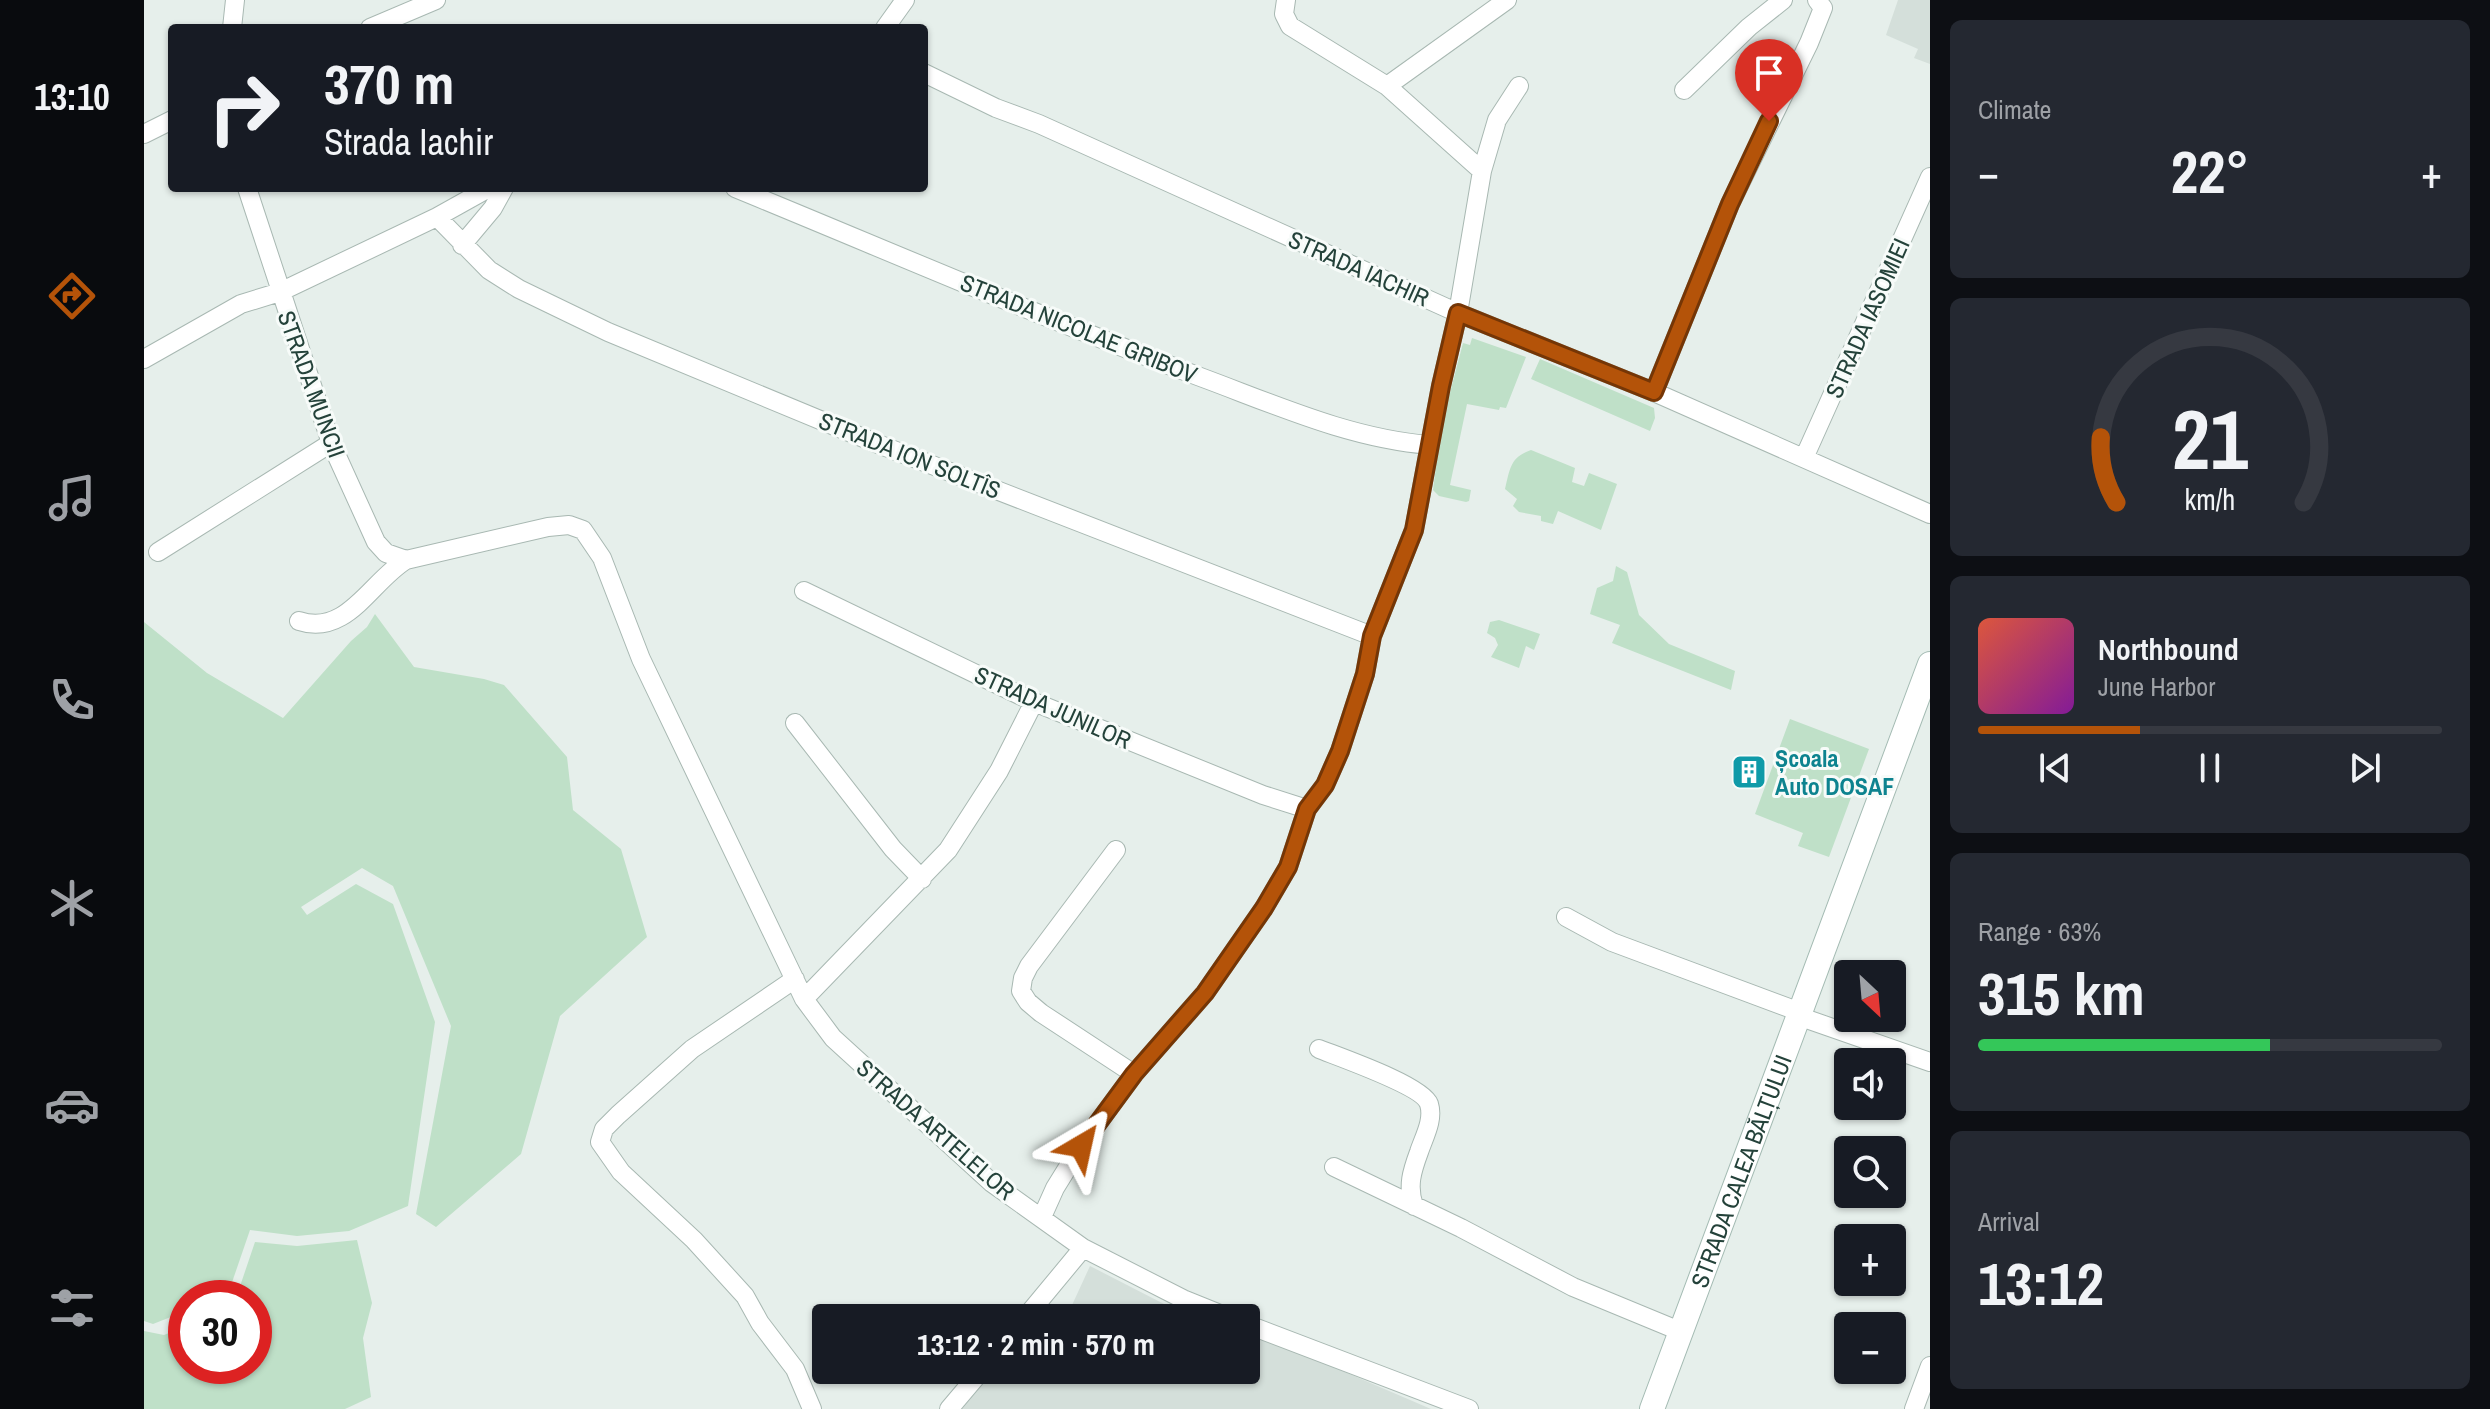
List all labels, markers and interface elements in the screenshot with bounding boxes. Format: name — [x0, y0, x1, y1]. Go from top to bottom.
pin — [1735, 39, 1803, 121]
text: 370 m — [324, 46, 454, 121]
icon: arrive — [1747, 51, 1791, 95]
icon: right — [192, 56, 296, 160]
text: 13:10 — [34, 73, 110, 121]
text: Climate — [1978, 92, 2051, 127]
text: Strada Iachir — [324, 118, 493, 166]
text: 22° — [2171, 131, 2249, 212]
text: − — [1978, 142, 1999, 202]
text: + — [2421, 142, 2442, 202]
street label: STRADA IACHIR — [1284, 223, 1434, 313]
street label: STRADA IASOMIEI — [1817, 233, 1917, 403]
street label: STRADA NICOLAE GRIBOV — [956, 266, 1202, 390]
icon: directions — [44, 268, 100, 324]
street label: STRADA MUNCII — [271, 306, 353, 462]
text: 21 — [2172, 382, 2248, 494]
street label: STRADA ION SOLTÎS — [814, 404, 1006, 506]
icon: music — [44, 470, 100, 526]
text: km/h — [2185, 480, 2235, 519]
text: Northbound — [2098, 629, 2239, 669]
street label: STRADA JUNILOR — [970, 658, 1136, 756]
text: June Harbor — [2098, 669, 2215, 704]
icon: phone — [44, 672, 100, 728]
place label: Școala Auto DOSAF — [1775, 742, 1894, 802]
icon: previous — [2033, 746, 2077, 790]
icon: pause — [2188, 746, 2232, 790]
icon: next — [2343, 746, 2387, 790]
building icon: Școala Auto DOSAF — [1730, 753, 1768, 791]
icon: climate — [44, 875, 100, 931]
text: Range · 63% — [1978, 914, 2101, 949]
text: 315 km — [1978, 953, 2145, 1034]
north arrow — [1834, 960, 1906, 1032]
map controls — [1834, 960, 1906, 1384]
button: sound — [1834, 1048, 1906, 1120]
street label: STRADA CALEA BĂLȚULUI — [1683, 1050, 1799, 1292]
street label: STRADA ARTELELOR — [850, 1051, 1022, 1207]
icon: car — [44, 1077, 100, 1133]
position arrow — [1039, 1104, 1123, 1188]
button: search — [1834, 1136, 1906, 1208]
text: Arrival — [1978, 1204, 2040, 1239]
button: + — [1834, 1224, 1906, 1296]
text: 13:12 — [1978, 1243, 2104, 1324]
icon: filters — [44, 1280, 100, 1336]
speed limit sign: 30 — [168, 1280, 272, 1384]
button: − — [1834, 1312, 1906, 1384]
text: 13:12 · 2 min · 570 m — [917, 1324, 1155, 1364]

